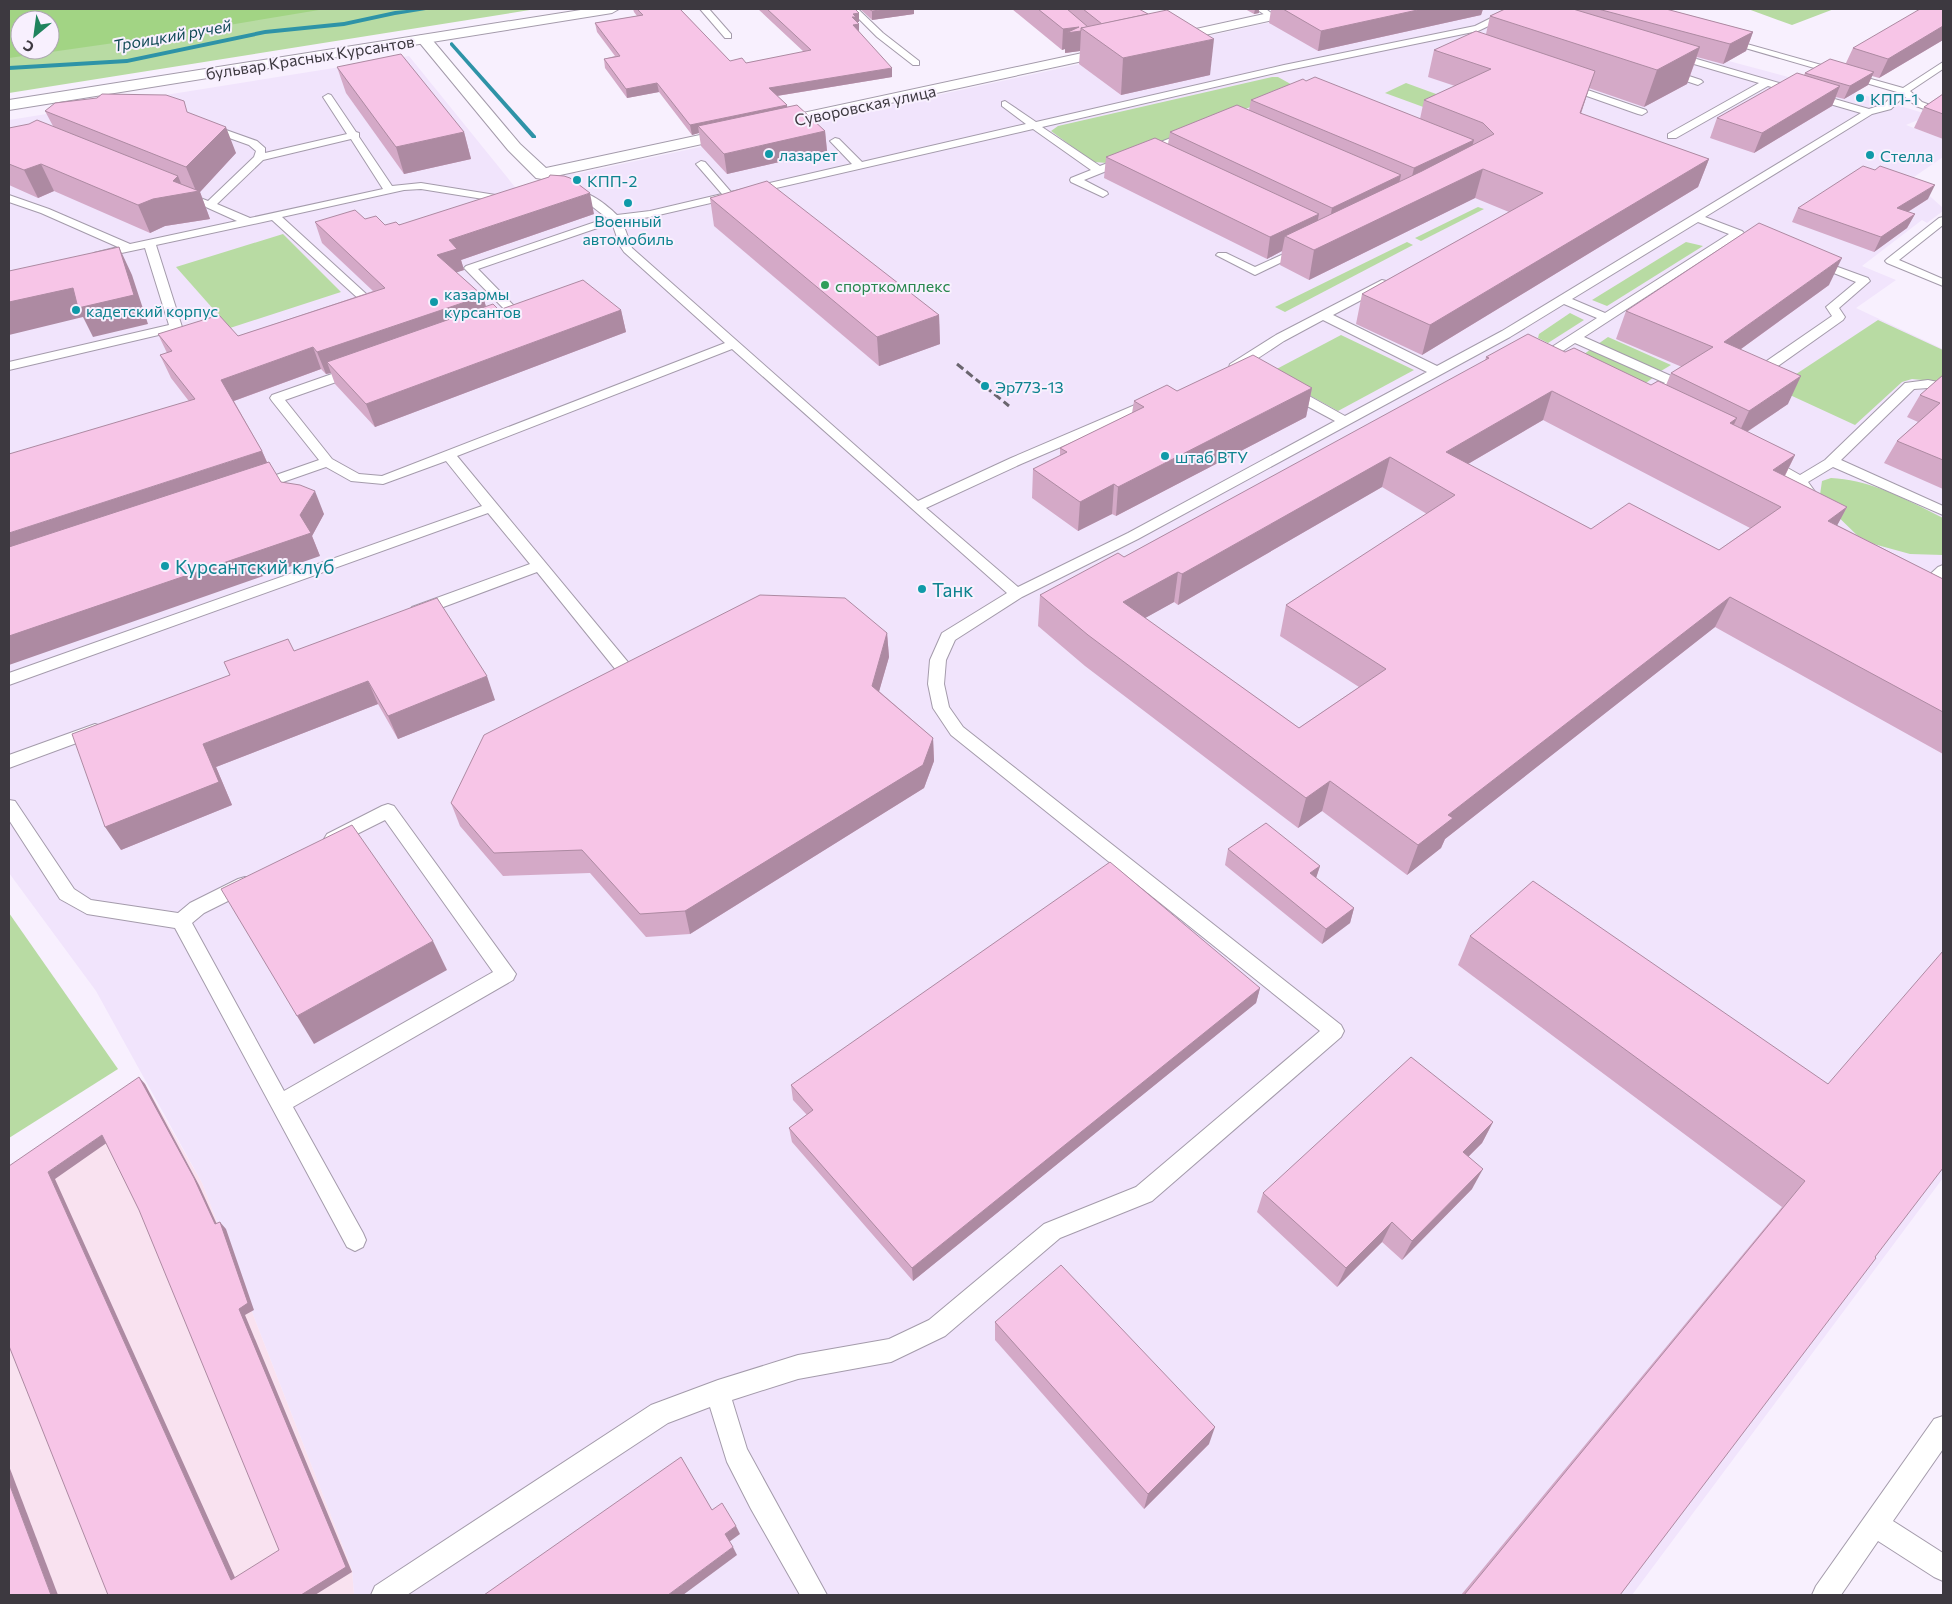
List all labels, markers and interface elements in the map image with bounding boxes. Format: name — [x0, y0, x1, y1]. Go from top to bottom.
north arrow — [10, 10, 60, 60]
water label: Троицкий ручей — [111, 15, 233, 55]
street label: бульвар Красных Курсантов — [204, 31, 416, 83]
text: С — [20, 37, 37, 57]
street label: Суворовская улица — [792, 81, 938, 129]
place label: КПП-1 — [1870, 89, 1918, 108]
marker: КПП-1 — [1854, 92, 1866, 104]
place label: лазарет — [779, 145, 838, 164]
place label: Стелла — [1880, 146, 1933, 165]
marker: лазарет — [763, 148, 775, 160]
marker: Стелла — [1864, 149, 1876, 161]
place label: КПП-2 — [587, 171, 637, 190]
marker: КПП-2 — [571, 174, 583, 186]
marker: Военный автомобиль — [622, 197, 634, 209]
place label: Военный автомобиль — [583, 211, 673, 248]
place label: спорткомплекс — [835, 276, 950, 295]
marker: спорткомплекс — [819, 279, 831, 291]
place label: казармы курсантов — [444, 284, 521, 321]
marker: казармы курсантов — [428, 296, 440, 308]
place label: кадетский корпус — [86, 301, 218, 320]
marker: кадетский корпус — [70, 304, 82, 316]
place label: Эр773-13 — [995, 377, 1064, 396]
marker: Эр773-13 — [979, 380, 991, 392]
place label: штаб ВТУ — [1175, 447, 1248, 466]
marker: штаб ВТУ — [1159, 450, 1171, 462]
place label: Курсантский клуб — [175, 555, 334, 578]
marker: Курсантский клуб — [159, 560, 171, 572]
place label: Танк — [932, 578, 973, 601]
marker: Танк — [916, 583, 928, 595]

